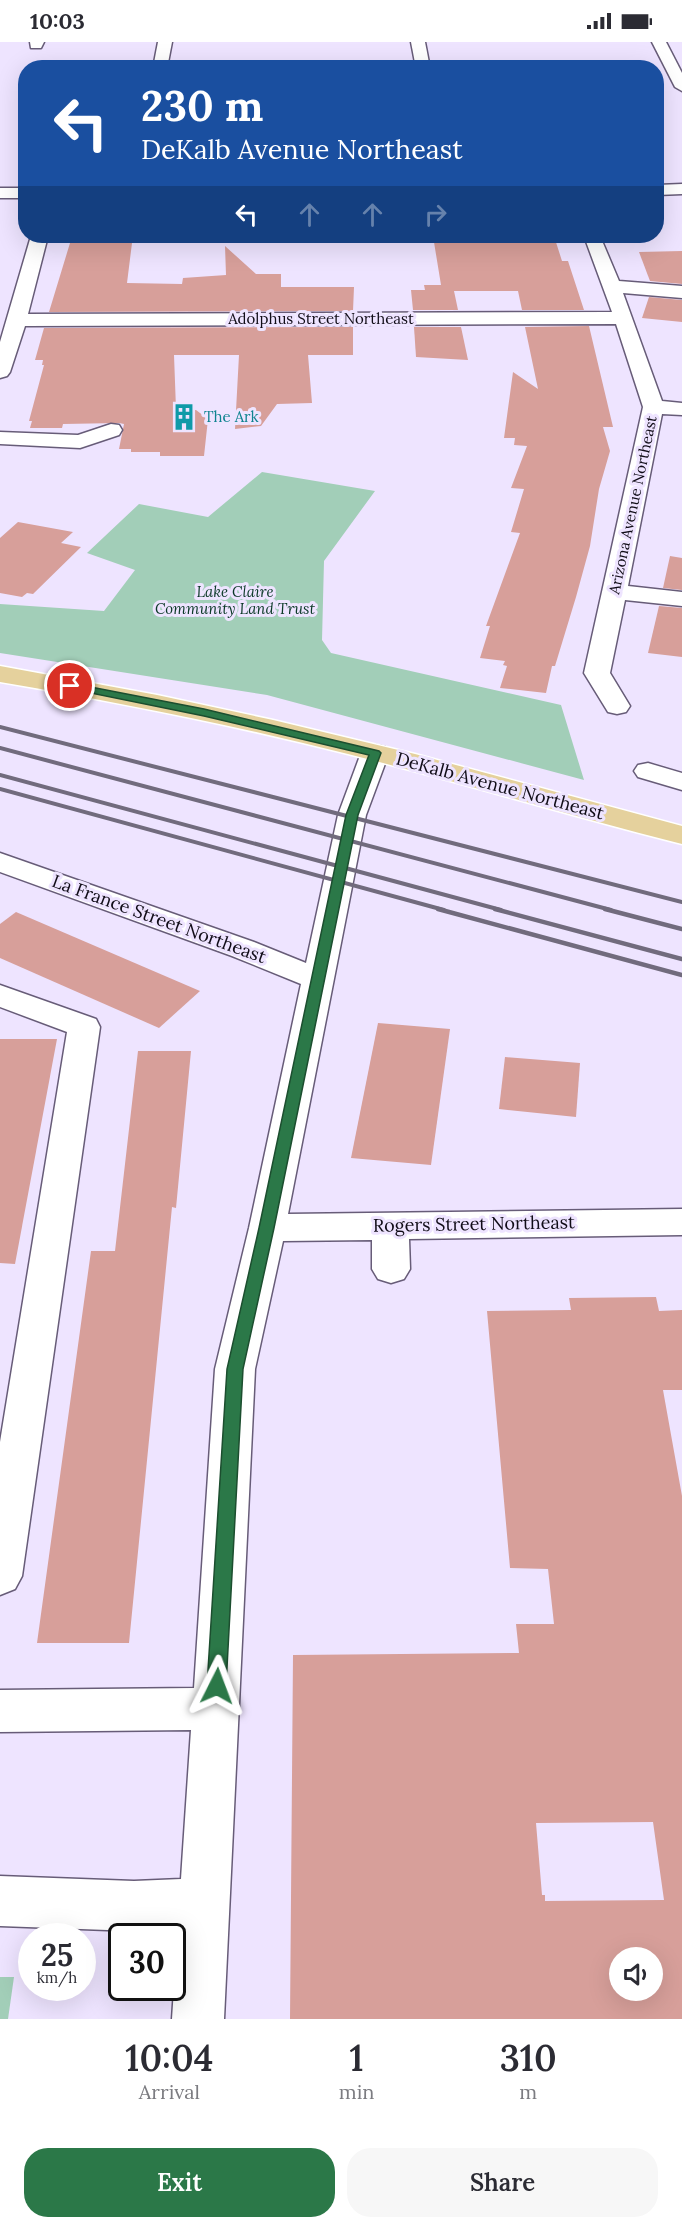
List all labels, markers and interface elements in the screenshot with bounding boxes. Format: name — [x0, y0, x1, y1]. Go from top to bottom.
text: 10:03 — [30, 7, 85, 35]
text: 230 m — [141, 79, 263, 133]
icon: left — [42, 84, 120, 162]
text: DeKalb Avenue Northeast — [141, 132, 463, 166]
icon: left — [230, 198, 263, 231]
icon: ahead — [293, 198, 326, 231]
icon: ahead — [356, 198, 389, 231]
icon: right — [419, 198, 452, 231]
street label: Adolphus Street Northeast — [227, 309, 414, 328]
building icon: The Ark — [169, 402, 199, 432]
place label: The Ark — [204, 407, 259, 426]
street label: Arizona Avenue Northeast — [604, 414, 661, 597]
park label: Lake Claire Community Land Trust — [155, 582, 316, 618]
pin — [44, 660, 95, 711]
icon: arrive — [53, 669, 86, 702]
street label: DeKalb Avenue Northeast — [394, 747, 607, 824]
street label: La France Street Northeast — [49, 869, 269, 968]
street label: Rogers Street Northeast — [373, 1210, 575, 1237]
position arrow — [185, 1654, 249, 1718]
speed limit sign: 30 — [108, 1923, 186, 2001]
text: 25 — [41, 1936, 73, 1974]
map controls — [609, 1947, 663, 2001]
button: sound — [609, 1947, 663, 2001]
text: km/h — [37, 1968, 77, 1987]
text: 10:04 — [125, 2035, 213, 2081]
text: 1 — [350, 2035, 364, 2081]
text: 310 — [500, 2035, 557, 2081]
text: Arrival — [139, 2079, 200, 2104]
text: min — [339, 2079, 374, 2104]
text: m — [519, 2079, 537, 2104]
button: Exit — [24, 2148, 335, 2217]
button: Share — [347, 2148, 658, 2217]

